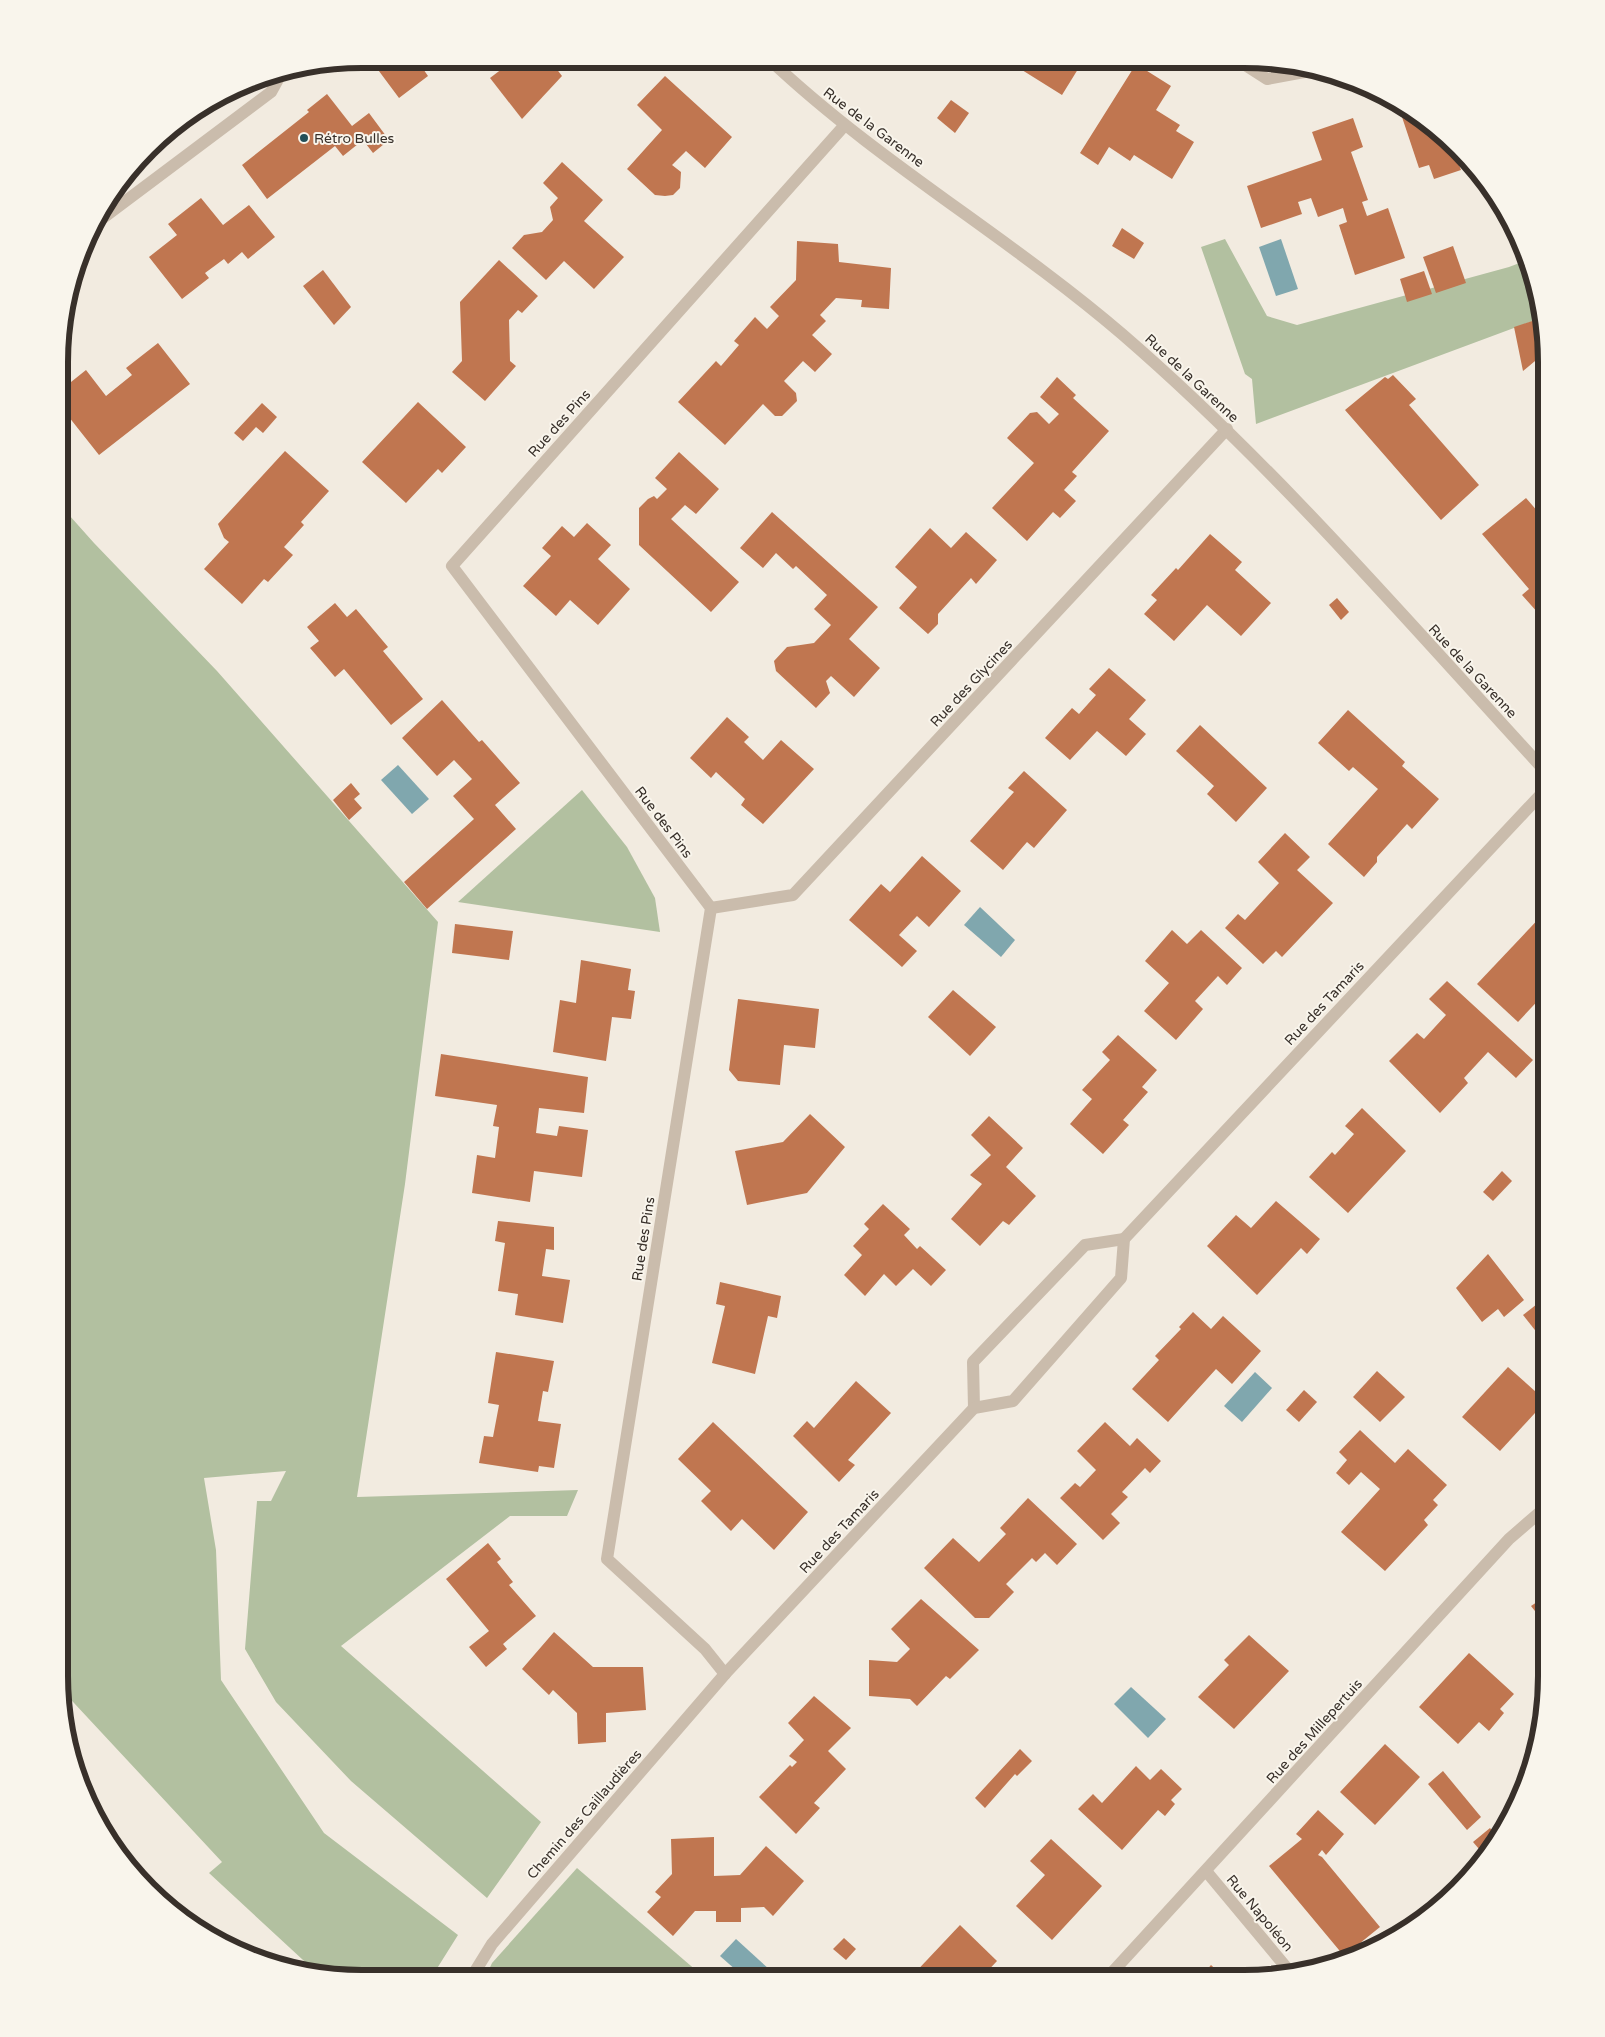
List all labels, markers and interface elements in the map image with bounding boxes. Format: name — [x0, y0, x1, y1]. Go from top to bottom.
street label: Rue de la Garenne — [820, 84, 928, 171]
place label: Rétro Bulles — [314, 130, 395, 147]
marker: Rétro Bulles — [298, 132, 310, 144]
street label: Rue de la Garenne — [1141, 331, 1242, 426]
street label: Rue des Pins — [525, 386, 594, 461]
street label: Rue de la Garenne — [1425, 621, 1520, 722]
street label: Rue des Glycines — [927, 636, 1016, 730]
street label: Rue des Pins — [631, 783, 696, 862]
street label: Rue des Tamaris — [1281, 958, 1368, 1049]
street label: Rue des Pins — [628, 1195, 659, 1282]
street label: Rue des Tamaris — [796, 1486, 883, 1577]
street label: Rue des Millepertuis — [1263, 1675, 1366, 1787]
street label: Chemin des Caillaudières — [523, 1746, 646, 1883]
street label: Rue Napoléon — [1223, 1871, 1297, 1955]

